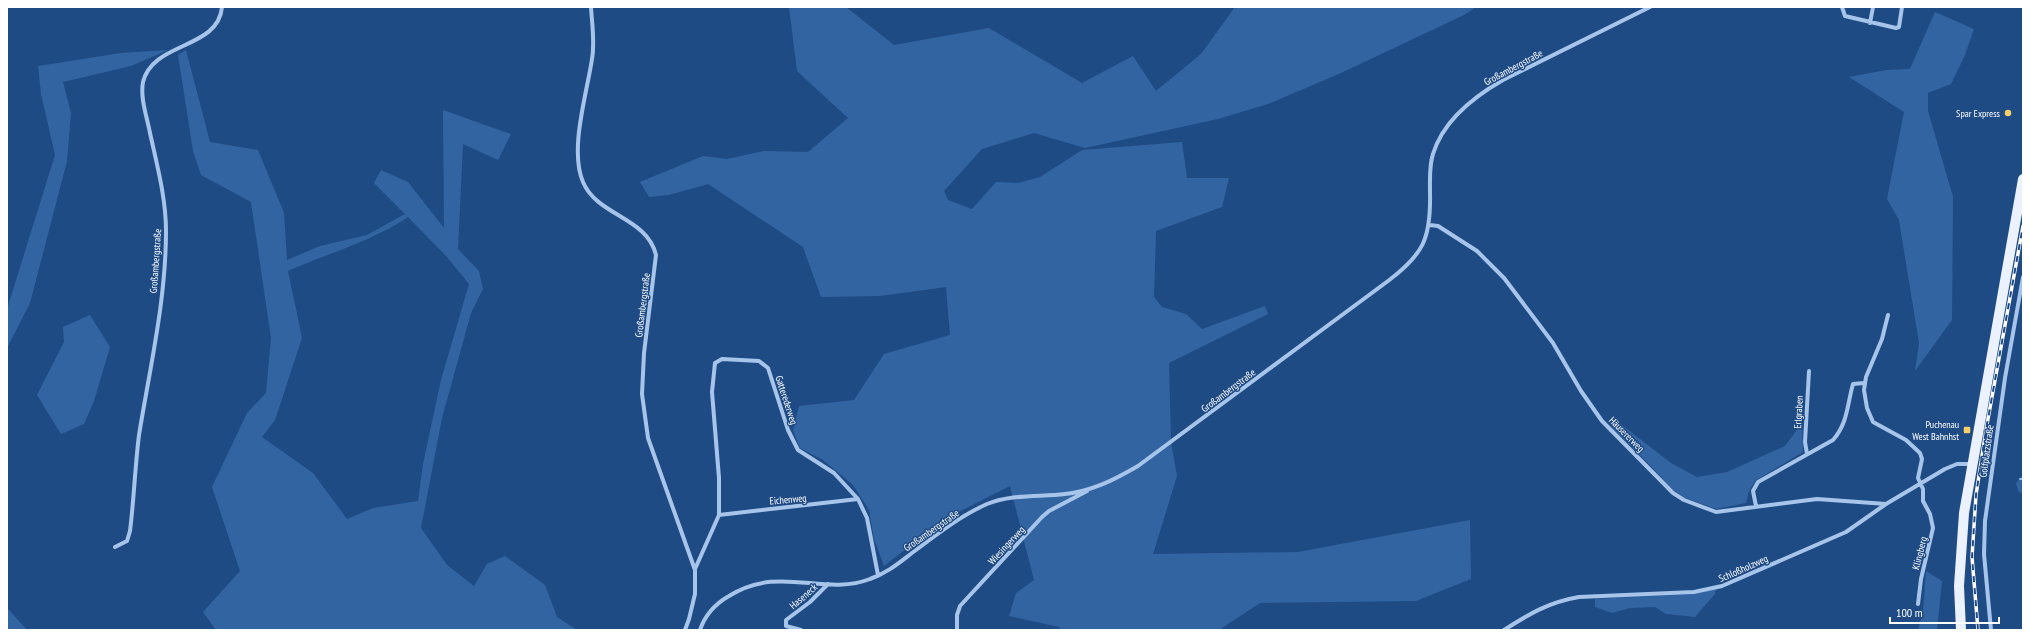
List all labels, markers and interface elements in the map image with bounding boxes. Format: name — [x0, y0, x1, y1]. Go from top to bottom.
street label: Großambergstraße — [1482, 46, 1545, 88]
place label: Spar Express — [1956, 107, 2001, 120]
marker: Spar Express — [2003, 108, 2013, 118]
street label: Großambergstraße — [147, 228, 164, 294]
street label: Großambergstraße — [632, 272, 653, 338]
street label: Großambergstraße — [1199, 366, 1258, 415]
street label: Gatterederweg — [773, 374, 801, 426]
street label: Erlgraben — [1791, 395, 1806, 429]
street label: Häusererweg — [1606, 414, 1647, 455]
place label: Puchenau West Bahnhst — [1912, 418, 1959, 443]
street label: Golfplatzstraße — [1976, 424, 1997, 478]
marker: Puchenau West Bahnhst — [1962, 425, 1972, 435]
street label: Eichenweg — [769, 491, 807, 508]
street label: Großambergstraße — [901, 507, 962, 554]
street label: Wiesingerweg — [985, 523, 1028, 567]
street label: Klingberg — [1909, 535, 1930, 571]
street label: Schloßholzweg — [1717, 552, 1770, 585]
street label: Haseneck — [787, 581, 820, 612]
scale bar — [1890, 599, 1999, 625]
text: 100 m — [1896, 605, 1923, 620]

